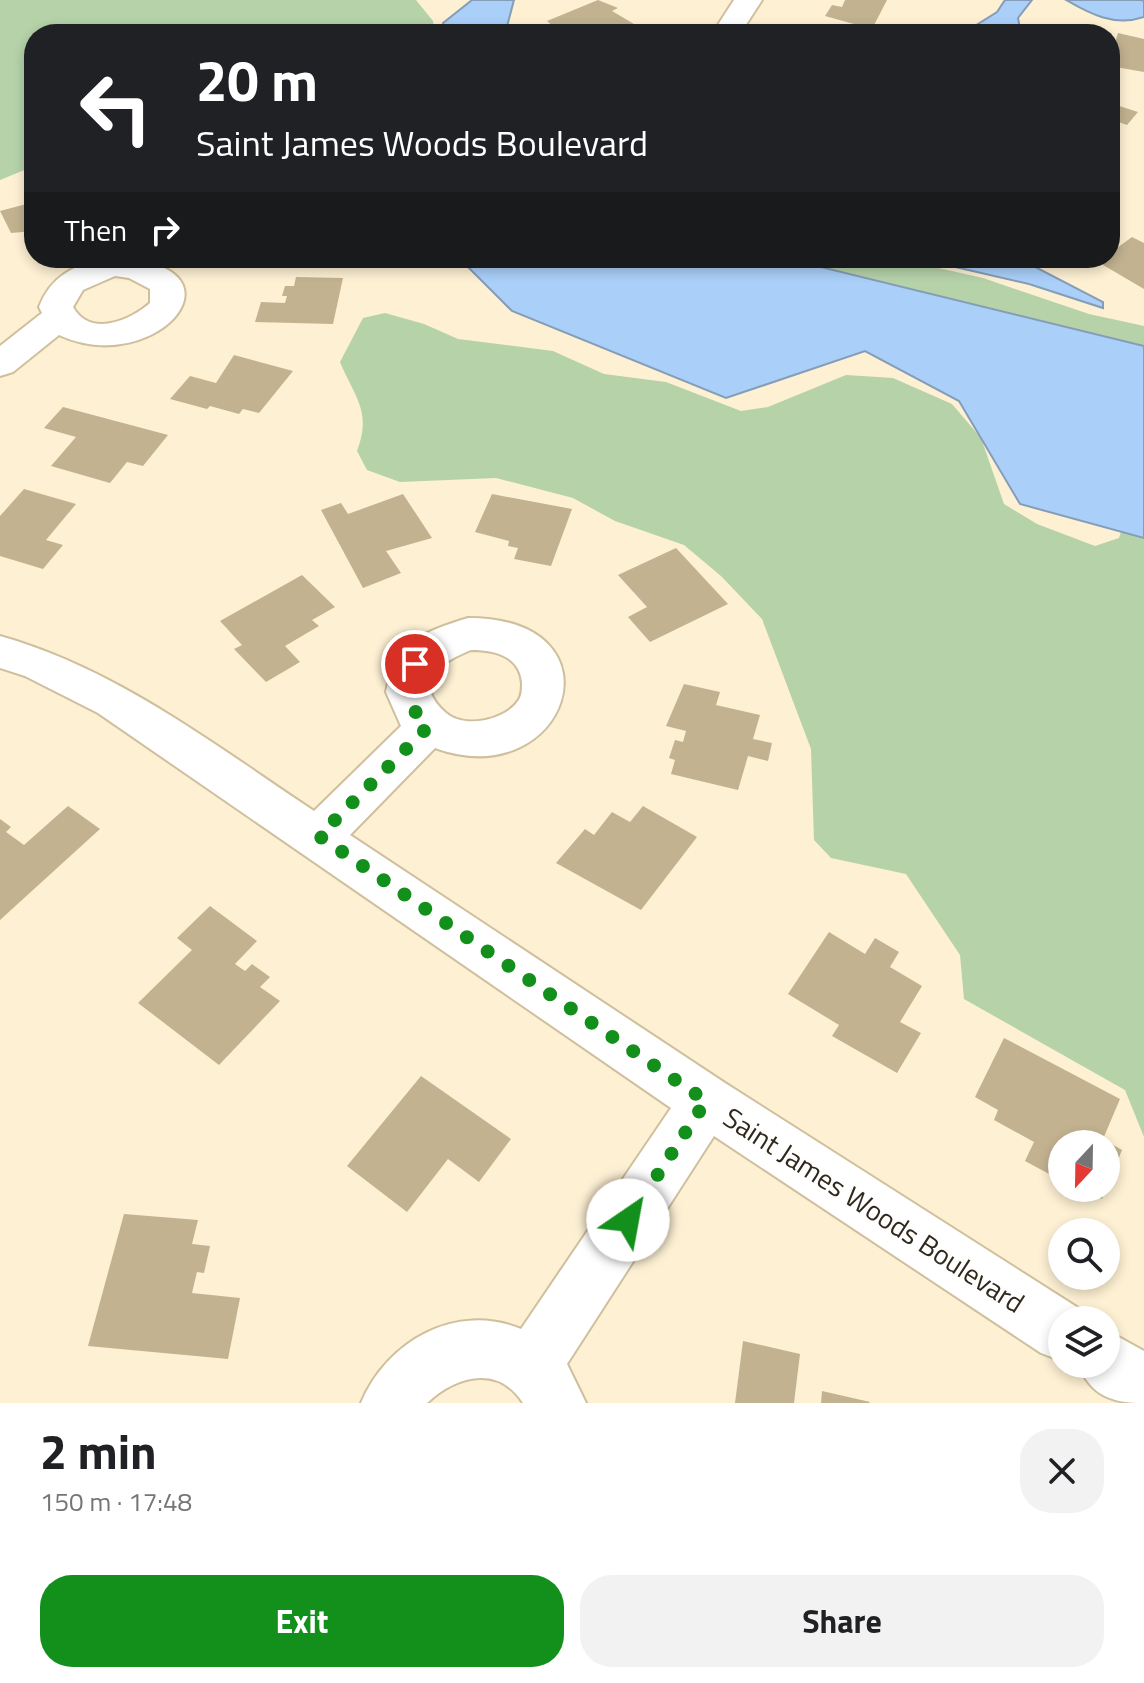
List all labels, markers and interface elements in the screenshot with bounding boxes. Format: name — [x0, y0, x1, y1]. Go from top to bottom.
text: 20 m — [196, 38, 318, 123]
icon: left — [64, 56, 168, 160]
text: Saint James Woods Boulevard — [196, 115, 648, 170]
text: Then — [64, 207, 127, 253]
icon: right — [143, 208, 187, 252]
pin — [381, 630, 449, 698]
icon: arrive — [393, 642, 437, 686]
street label: Saint James Woods Boulevard — [715, 1096, 1033, 1323]
north arrow — [1048, 1130, 1120, 1202]
map controls — [1048, 1130, 1120, 1378]
position arrow — [586, 1178, 670, 1262]
button: search — [1048, 1218, 1120, 1290]
button: layers — [1048, 1306, 1120, 1378]
text: 2 min — [40, 1415, 157, 1488]
button: close — [1020, 1429, 1104, 1513]
text: 150 m · 17:48 — [40, 1482, 192, 1521]
button: Exit — [40, 1575, 564, 1667]
button: Share — [580, 1575, 1104, 1667]

